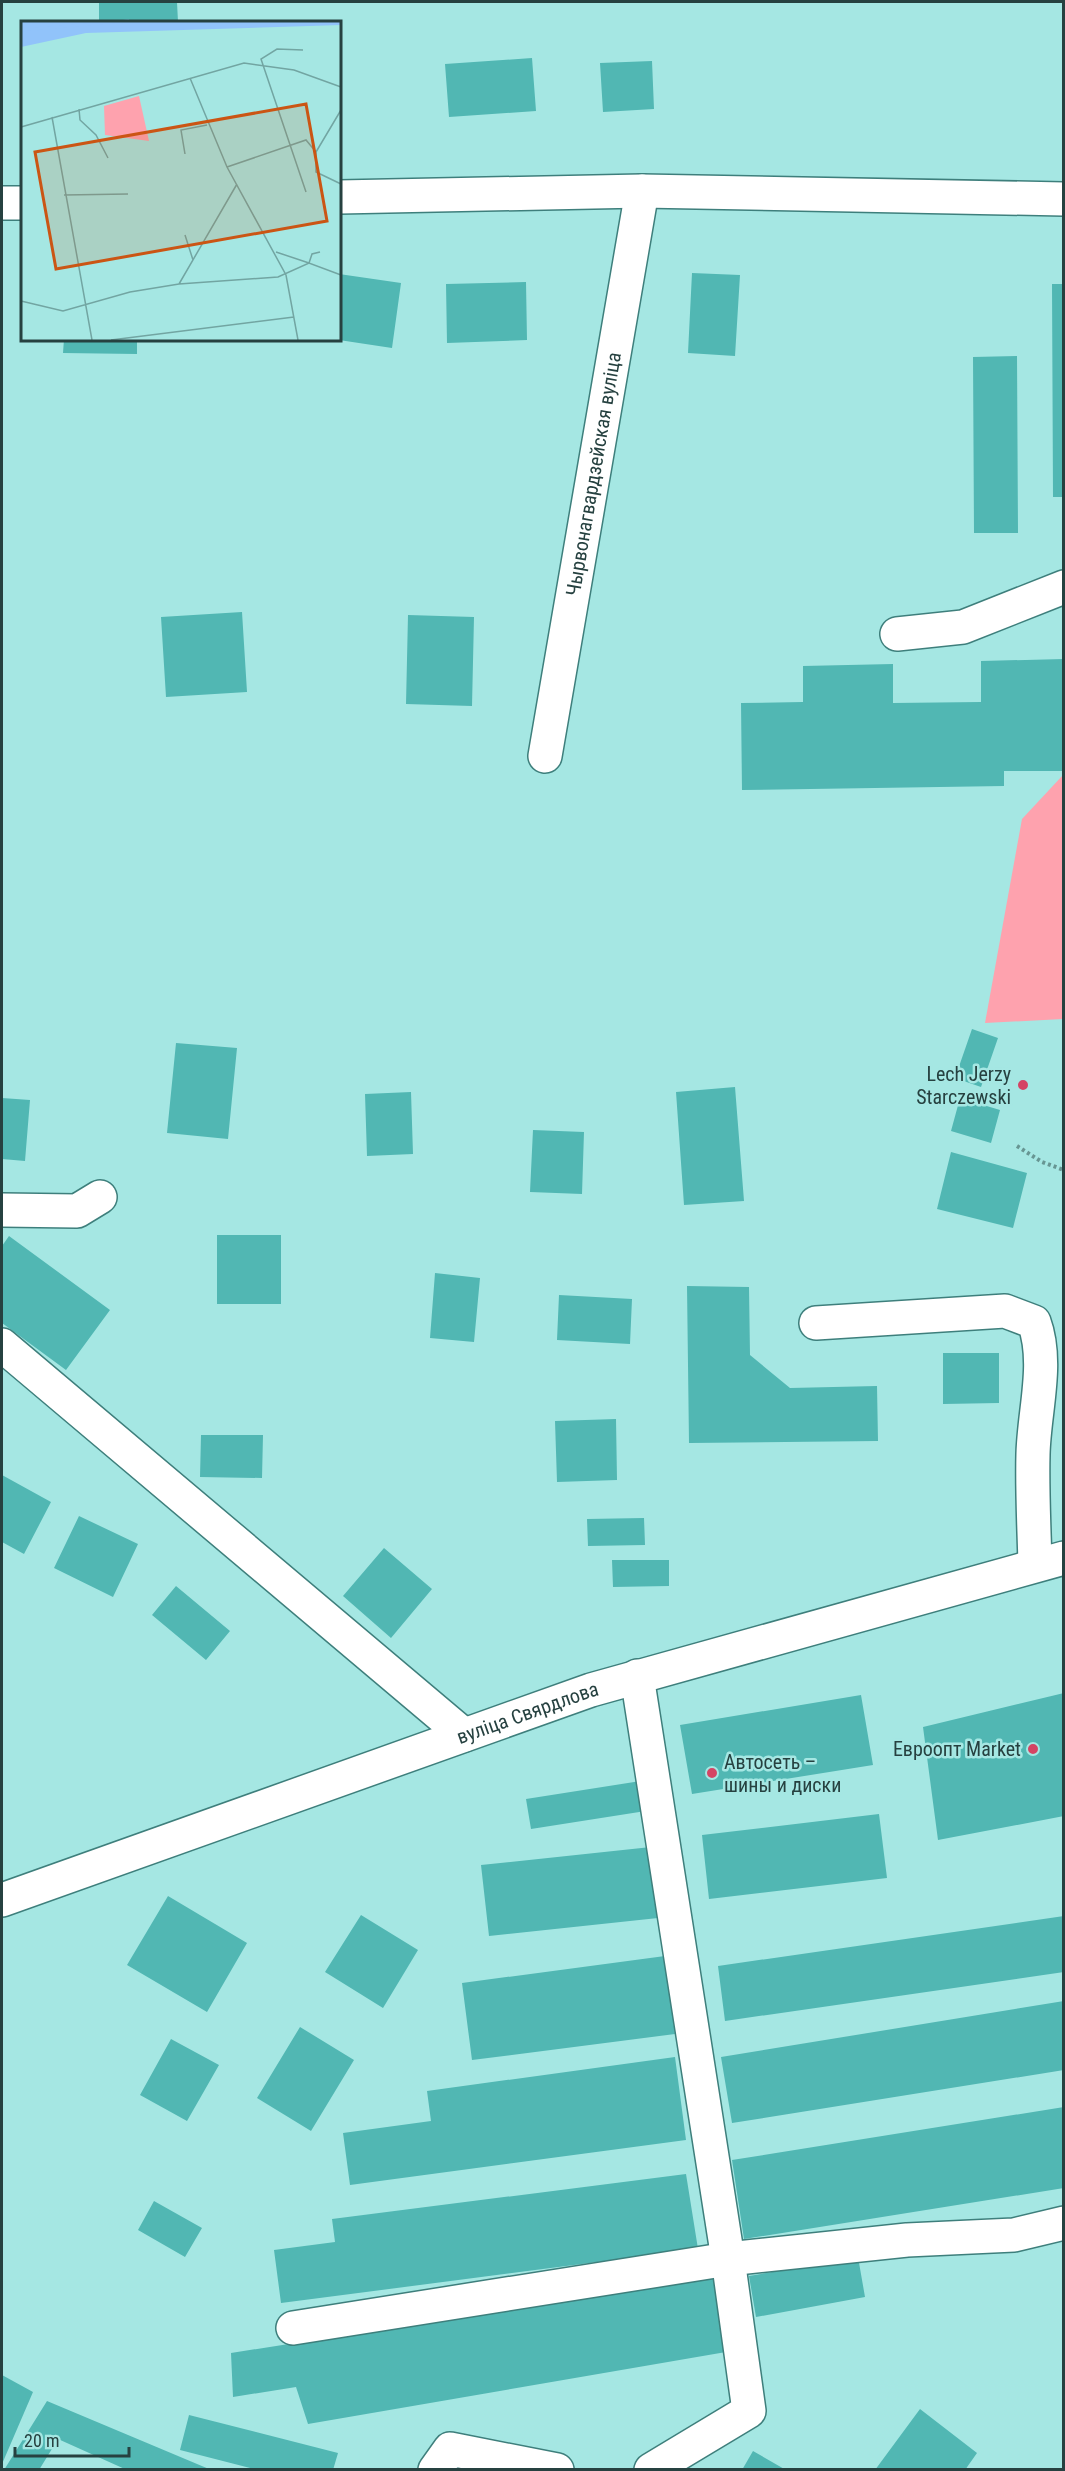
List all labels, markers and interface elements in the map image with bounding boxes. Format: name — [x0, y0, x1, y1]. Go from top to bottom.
inset map — [21, 21, 340, 340]
street label: Чырвонагвардзейская вуліца — [561, 350, 626, 598]
place label: Lech Jerzy Starczewski — [916, 1062, 1011, 1109]
marker: Lech Jerzy Starczewski — [1016, 1078, 1030, 1092]
street label: вуліца Свярдлова — [453, 1677, 601, 1749]
place label: Евроопт Market — [893, 1737, 1021, 1761]
marker: Евроопт Market — [1026, 1742, 1040, 1756]
place label: Автосеть – шины и диски — [724, 1750, 841, 1797]
marker: Автосеть – шины и диски — [705, 1766, 719, 1780]
scale bar — [15, 2420, 129, 2458]
text: 20 m — [24, 2430, 59, 2451]

